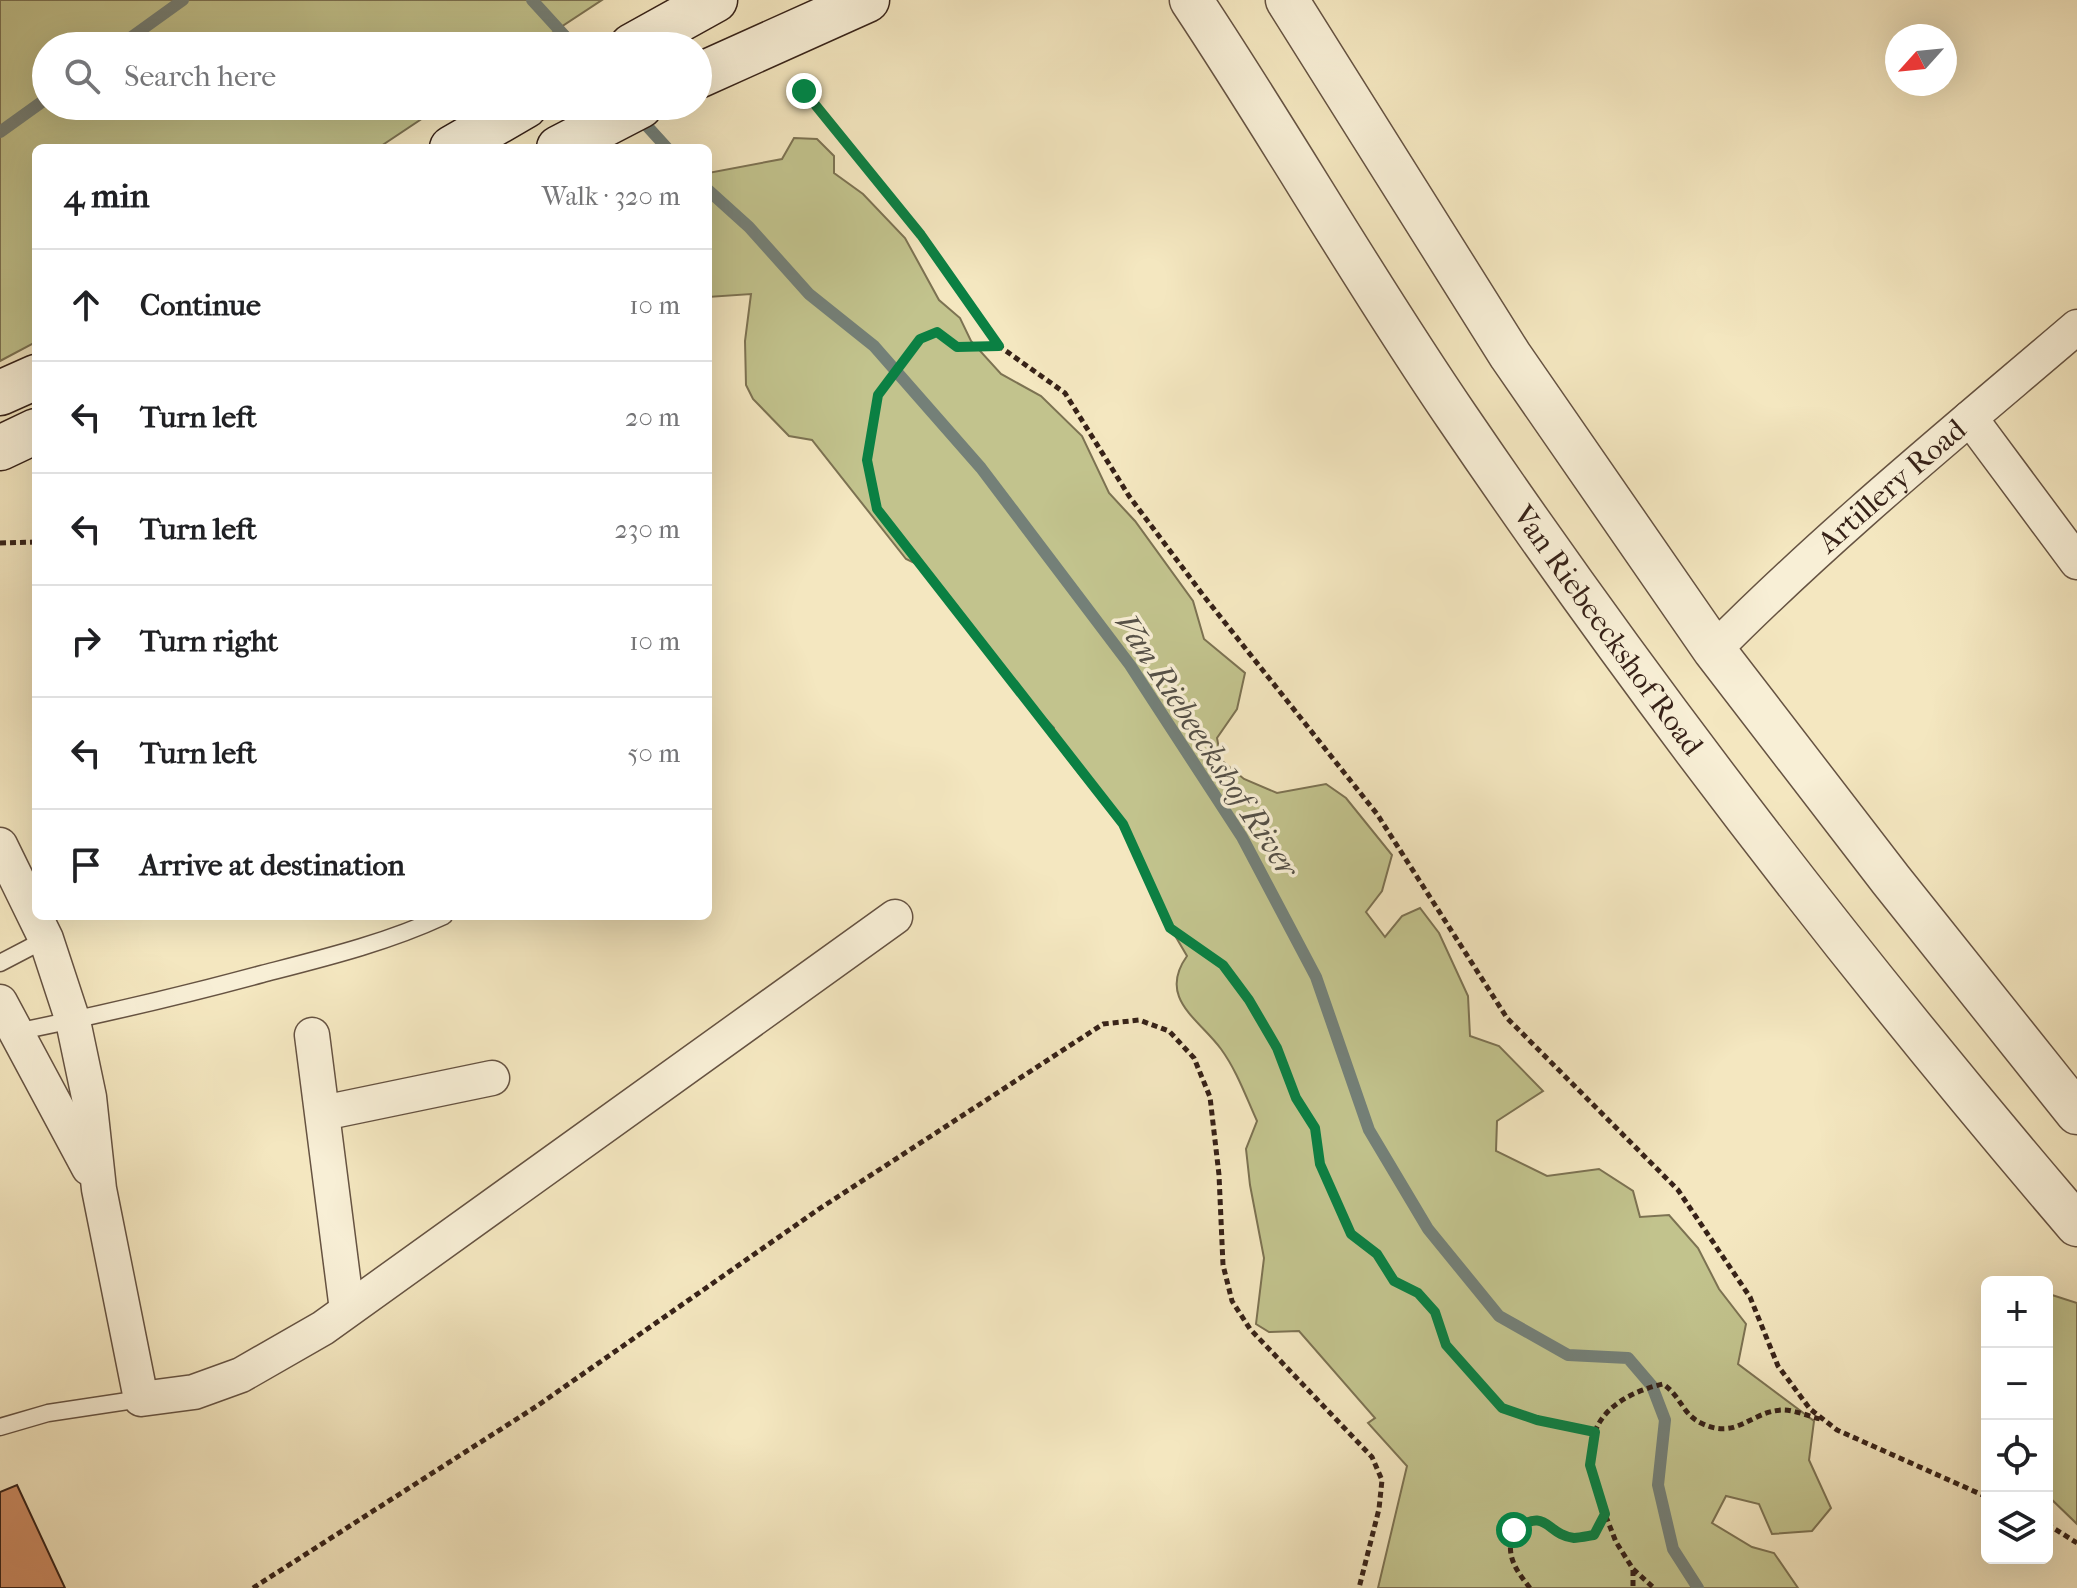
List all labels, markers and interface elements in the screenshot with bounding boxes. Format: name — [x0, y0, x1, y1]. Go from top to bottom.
north arrow — [1885, 24, 1957, 96]
search box — [32, 32, 712, 120]
icon: search — [60, 54, 104, 98]
text: Search here — [124, 59, 276, 94]
route end — [786, 73, 822, 109]
text: 4 min — [64, 176, 149, 216]
text: Walk · 320 m — [542, 181, 680, 212]
icon: ahead — [64, 283, 108, 327]
text: Continue — [140, 288, 261, 323]
text: 10 m — [629, 290, 680, 321]
icon: left — [64, 395, 108, 439]
text: Turn left — [140, 400, 257, 435]
text: 20 m — [625, 402, 680, 433]
street label: Artillery Road — [1810, 411, 1973, 561]
street label: Van Riebeeckshof Road — [1505, 498, 1711, 763]
icon: left — [64, 507, 108, 551]
text: Turn left — [140, 512, 257, 547]
text: 230 m — [614, 514, 680, 545]
water label: Van Riebeeckshof River — [1108, 606, 1308, 886]
icon: right — [64, 619, 108, 663]
text: Turn right — [140, 624, 278, 659]
text: 10 m — [629, 626, 680, 657]
icon: left — [64, 731, 108, 775]
text: Turn left — [140, 736, 257, 771]
text: 50 m — [627, 738, 680, 769]
icon: arrive — [64, 843, 108, 887]
text: Arrive at destination — [140, 848, 405, 883]
map controls — [1981, 1276, 2053, 1564]
button: + — [1981, 1276, 2053, 1348]
button: − — [1981, 1348, 2053, 1420]
button: locate — [1981, 1420, 2053, 1492]
button: layers — [1981, 1492, 2053, 1564]
route start — [1496, 1512, 1532, 1548]

